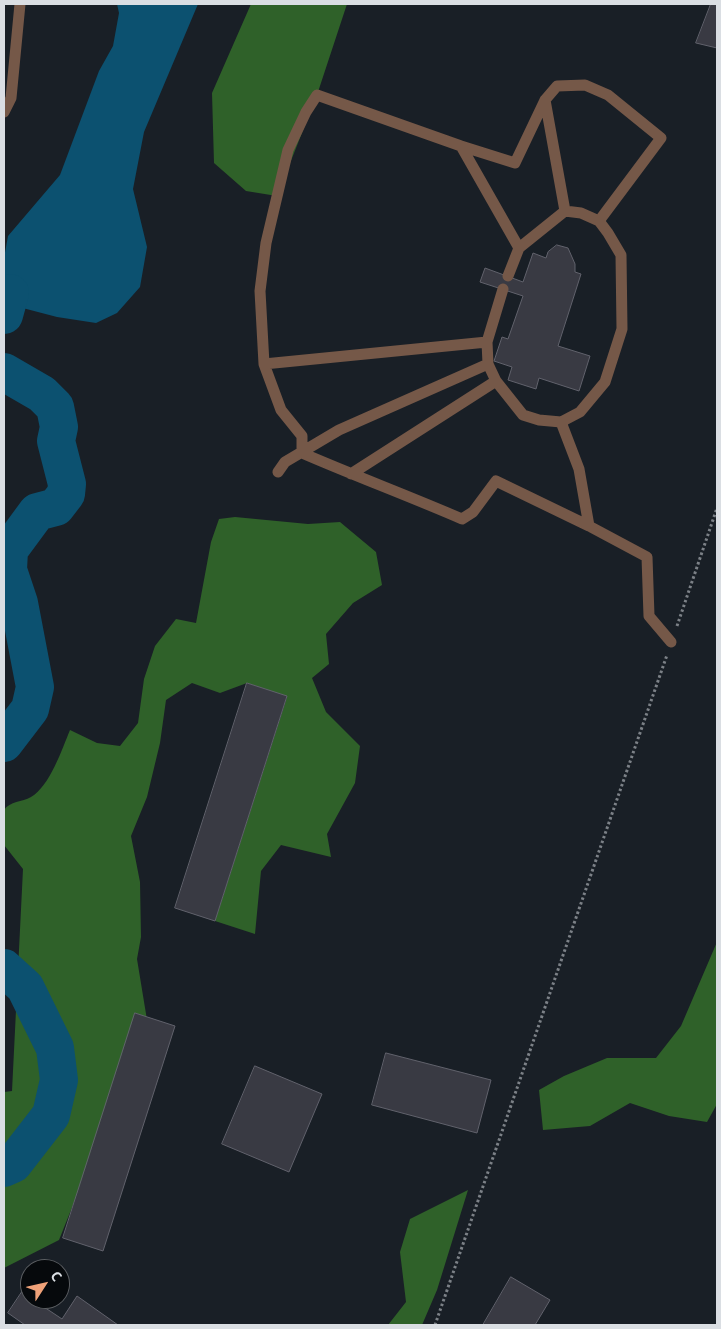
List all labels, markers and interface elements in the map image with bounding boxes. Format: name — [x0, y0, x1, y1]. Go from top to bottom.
north arrow — [20, 1259, 70, 1309]
text: С — [47, 1268, 66, 1284]

